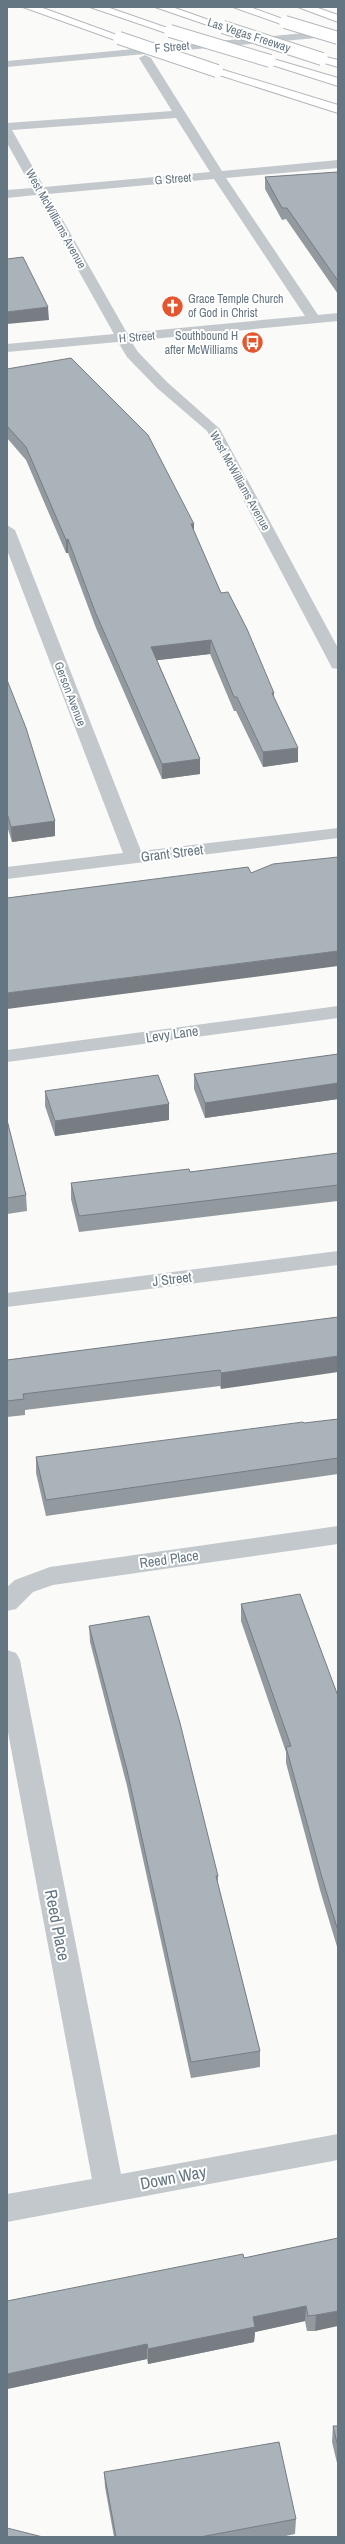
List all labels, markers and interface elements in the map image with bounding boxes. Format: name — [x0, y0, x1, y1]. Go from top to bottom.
street label: Las Vegas Freeway — [205, 14, 293, 56]
street label: F Street — [154, 37, 190, 56]
street label: West McWilliams Avenue — [22, 166, 90, 272]
street label: G Street — [154, 169, 192, 189]
place label: Grace Temple Church of God in Christ — [188, 291, 284, 321]
church icon: Grace Temple Church of God in Christ — [159, 293, 185, 319]
street label: H Street — [118, 327, 156, 347]
place label: Southbound H after McWilliams — [165, 328, 238, 358]
bus stop icon: Southbound H after McWilliams — [240, 330, 266, 356]
street label: West McWilliams Avenue — [206, 428, 274, 534]
street label: Gerson Avenue — [50, 660, 90, 728]
street label: Grant Street — [140, 840, 204, 866]
street label: Levy Lane — [145, 1021, 199, 1047]
street label: J Street — [151, 1268, 193, 1290]
street label: Reed Place — [138, 1546, 200, 1572]
street label: Reed Place — [40, 1887, 76, 1963]
street label: Down Way — [138, 2159, 208, 2195]

